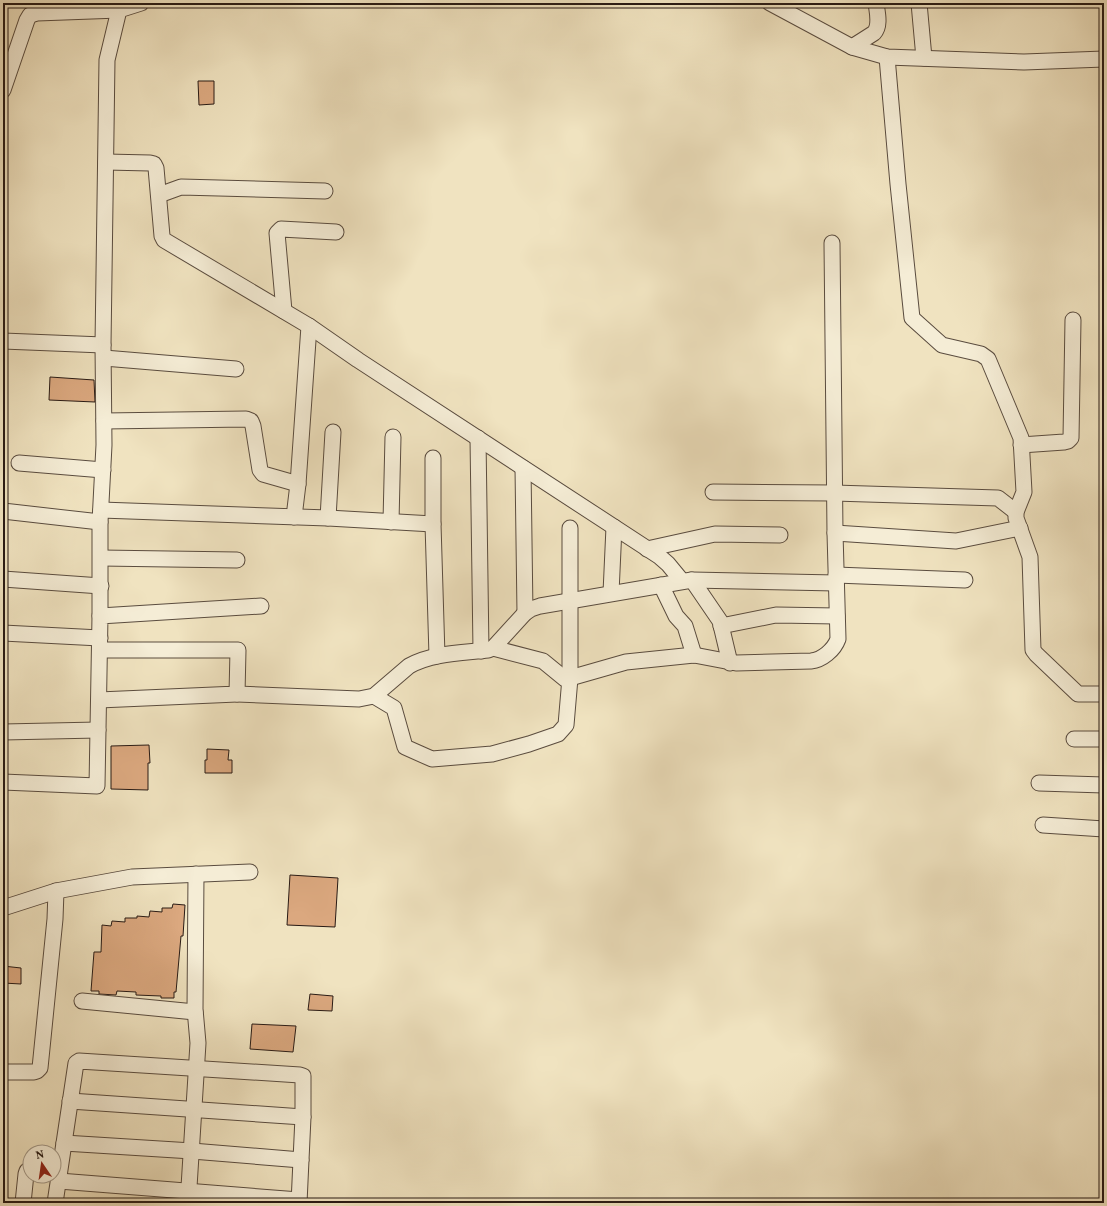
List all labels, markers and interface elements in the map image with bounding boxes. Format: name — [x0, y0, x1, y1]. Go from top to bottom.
north arrow — [22, 1144, 62, 1184]
text: N — [35, 1148, 46, 1164]

